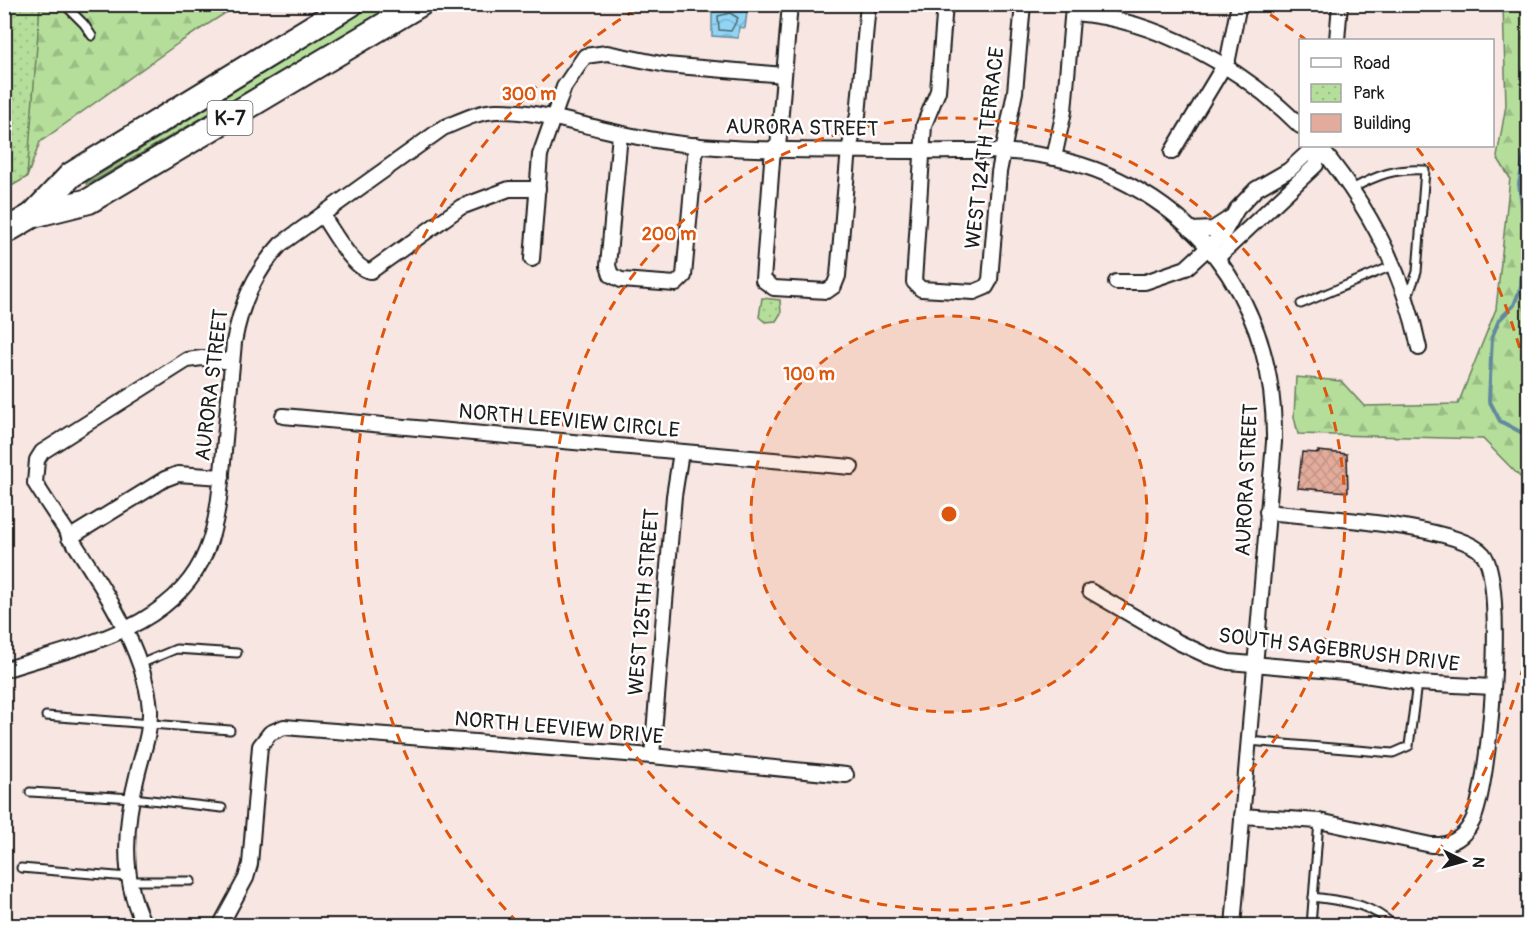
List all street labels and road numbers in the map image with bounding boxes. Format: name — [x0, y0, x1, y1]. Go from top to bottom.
street label: WEST 124TH TERRACE — [959, 45, 1011, 251]
road number: K-7 — [208, 101, 252, 135]
street label: AURORA STREET — [725, 113, 879, 143]
street label: AURORA STREET — [189, 307, 235, 463]
street label: NORTH LEEVIEW CIRCLE — [457, 398, 681, 444]
street label: AURORA STREET — [1230, 403, 1265, 557]
street label: WEST 125TH STREET — [622, 507, 666, 697]
street label: SOUTH SAGEBRUSH DRIVE — [1217, 622, 1461, 678]
street label: NORTH LEEVIEW DRIVE — [453, 705, 665, 751]

